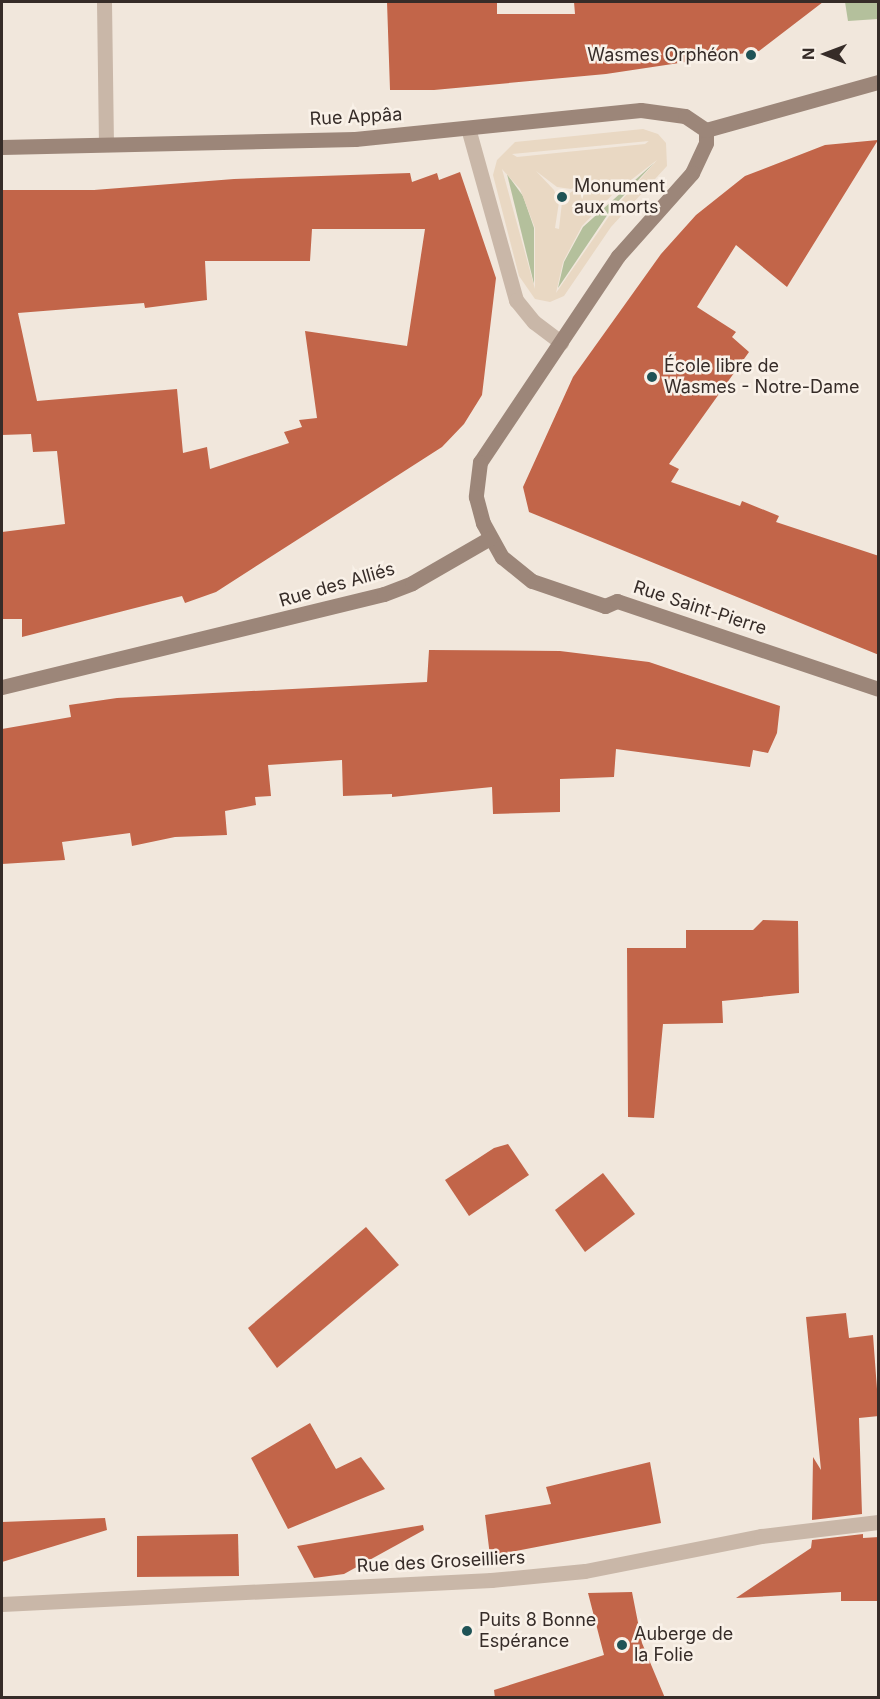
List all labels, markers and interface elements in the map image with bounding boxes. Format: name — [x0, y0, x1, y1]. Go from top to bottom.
north arrow — [796, 24, 856, 84]
place label: Wasmes Orphéon — [587, 44, 739, 66]
text: N — [798, 47, 818, 60]
marker: Wasmes Orphéon — [744, 48, 758, 62]
street label: Rue Appâa — [309, 104, 403, 130]
place label: Monument aux morts — [574, 176, 665, 219]
marker: Monument aux morts — [555, 190, 569, 204]
place label: École libre de Wasmes - Notre-Dame — [664, 356, 859, 398]
marker: École libre de Wasmes - Notre-Dame — [645, 370, 659, 384]
street label: Rue des Alliés — [277, 558, 397, 612]
street label: Rue Saint-Pierre — [631, 576, 769, 640]
street label: Rue des Groseilliers — [356, 1547, 526, 1577]
place label: Puits 8 Bonne Espérance — [479, 1610, 596, 1652]
marker: Puits 8 Bonne Espérance — [460, 1624, 474, 1638]
place label: Auberge de la Folie — [634, 1624, 733, 1666]
marker: Auberge de la Folie — [615, 1638, 629, 1652]

